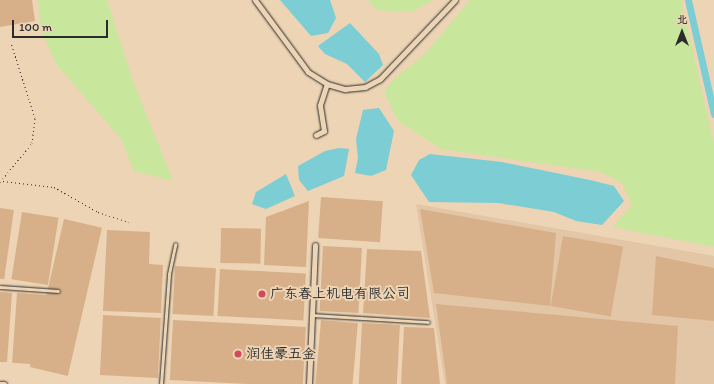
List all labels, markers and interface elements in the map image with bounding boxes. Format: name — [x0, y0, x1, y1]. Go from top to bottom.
scale bar — [14, 12, 110, 38]
north arrow — [662, 12, 702, 52]
text: 北 — [677, 13, 688, 26]
text: 100 m — [19, 20, 52, 34]
place label: 广东春上机电有限公司 — [270, 286, 410, 302]
marker: 广东春上机电有限公司 — [257, 289, 267, 299]
place label: 润佳豪五金 — [246, 346, 316, 362]
marker: 润佳豪五金 — [233, 349, 243, 359]

